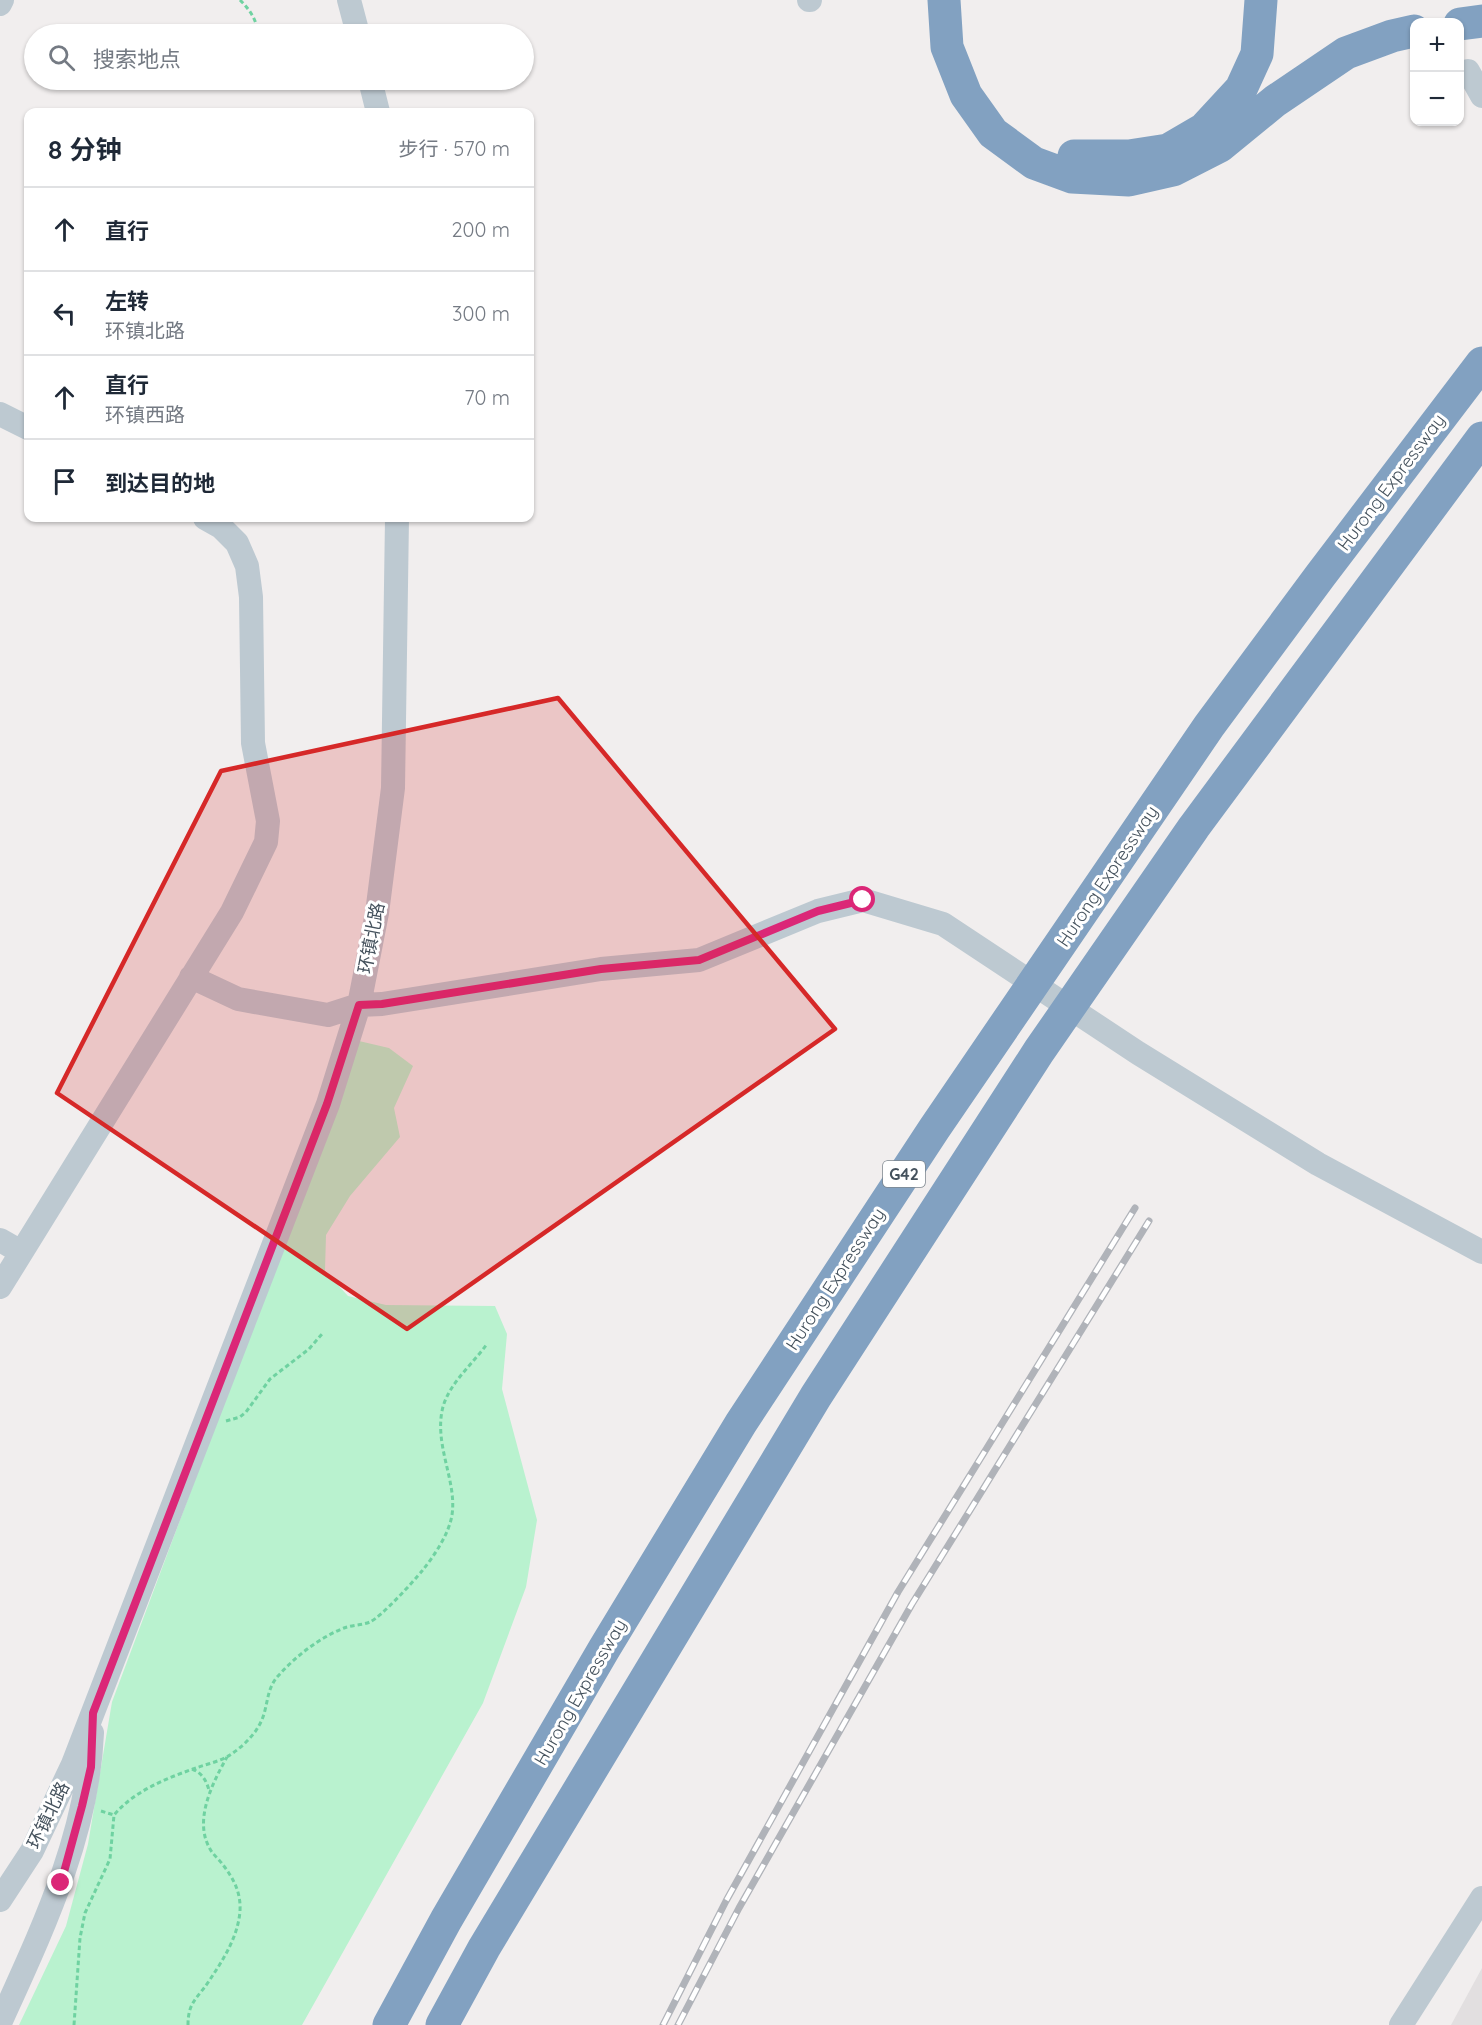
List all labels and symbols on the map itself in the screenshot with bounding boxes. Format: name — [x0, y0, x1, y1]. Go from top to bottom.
street label: Hurong Expressway — [1332, 409, 1450, 555]
street label: Hurong Expressway — [1051, 801, 1163, 951]
route start — [849, 886, 875, 912]
street label: 环镇北路 — [353, 900, 389, 976]
road number: G42 — [883, 1161, 925, 1187]
street label: Hurong Expressway — [780, 1203, 890, 1355]
street label: Hurong Expressway — [529, 1615, 631, 1769]
street label: 环镇北路 — [22, 1778, 74, 1852]
route end — [47, 1869, 73, 1895]

